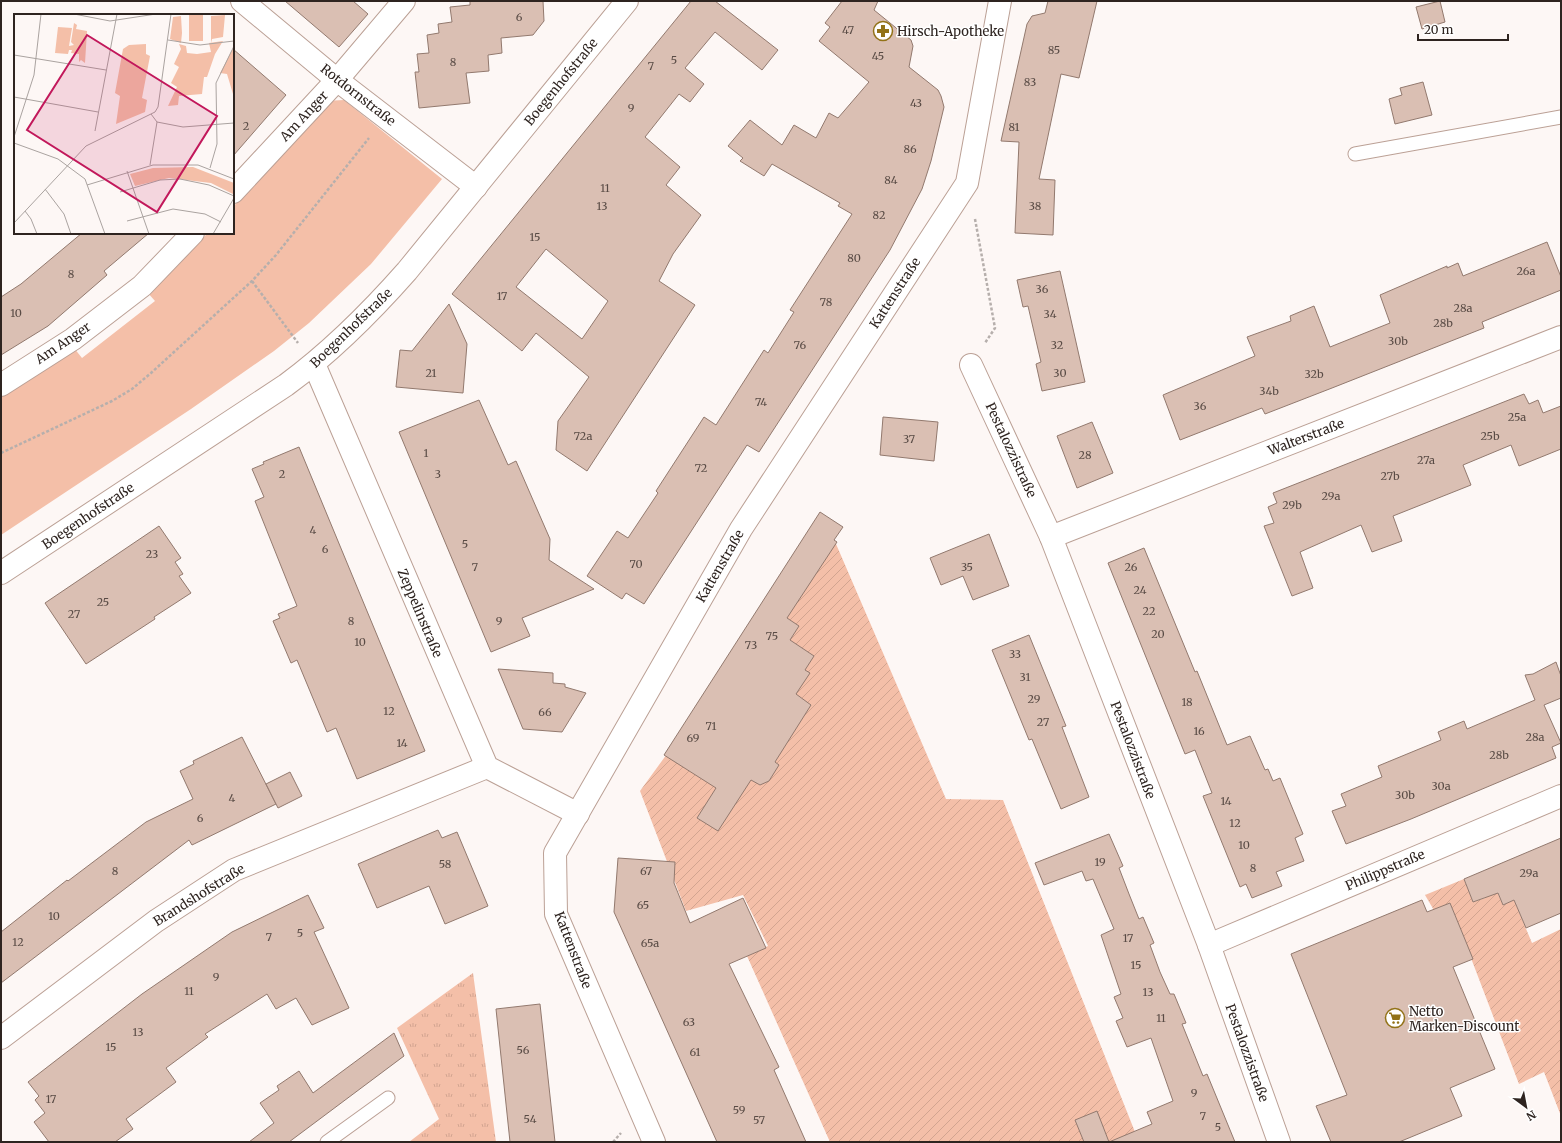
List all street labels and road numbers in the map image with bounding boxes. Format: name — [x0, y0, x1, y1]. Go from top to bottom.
street label: Boegenhofstraße — [521, 35, 602, 129]
street label: Rotdornstraße — [317, 60, 399, 130]
street label: Am Anger — [276, 87, 332, 146]
street label: Kattenstraße — [866, 254, 924, 332]
street label: Boegenhofstraße — [306, 284, 396, 371]
street label: Am Anger — [31, 318, 94, 368]
street label: Pestalozzistraße — [982, 400, 1041, 501]
street label: Walterstraße — [1265, 415, 1347, 460]
street label: Boegenhofstraße — [39, 479, 137, 553]
street label: Kattenstraße — [692, 526, 748, 605]
street label: Zeppelinstraße — [394, 566, 446, 660]
street label: Pestalozzistraße — [1107, 699, 1159, 801]
street label: Philippstraße — [1343, 846, 1427, 894]
street label: Brandshofstraße — [150, 860, 248, 930]
street label: Kattenstraße — [551, 909, 596, 991]
street label: Pestalozzistraße — [1221, 1002, 1273, 1105]

